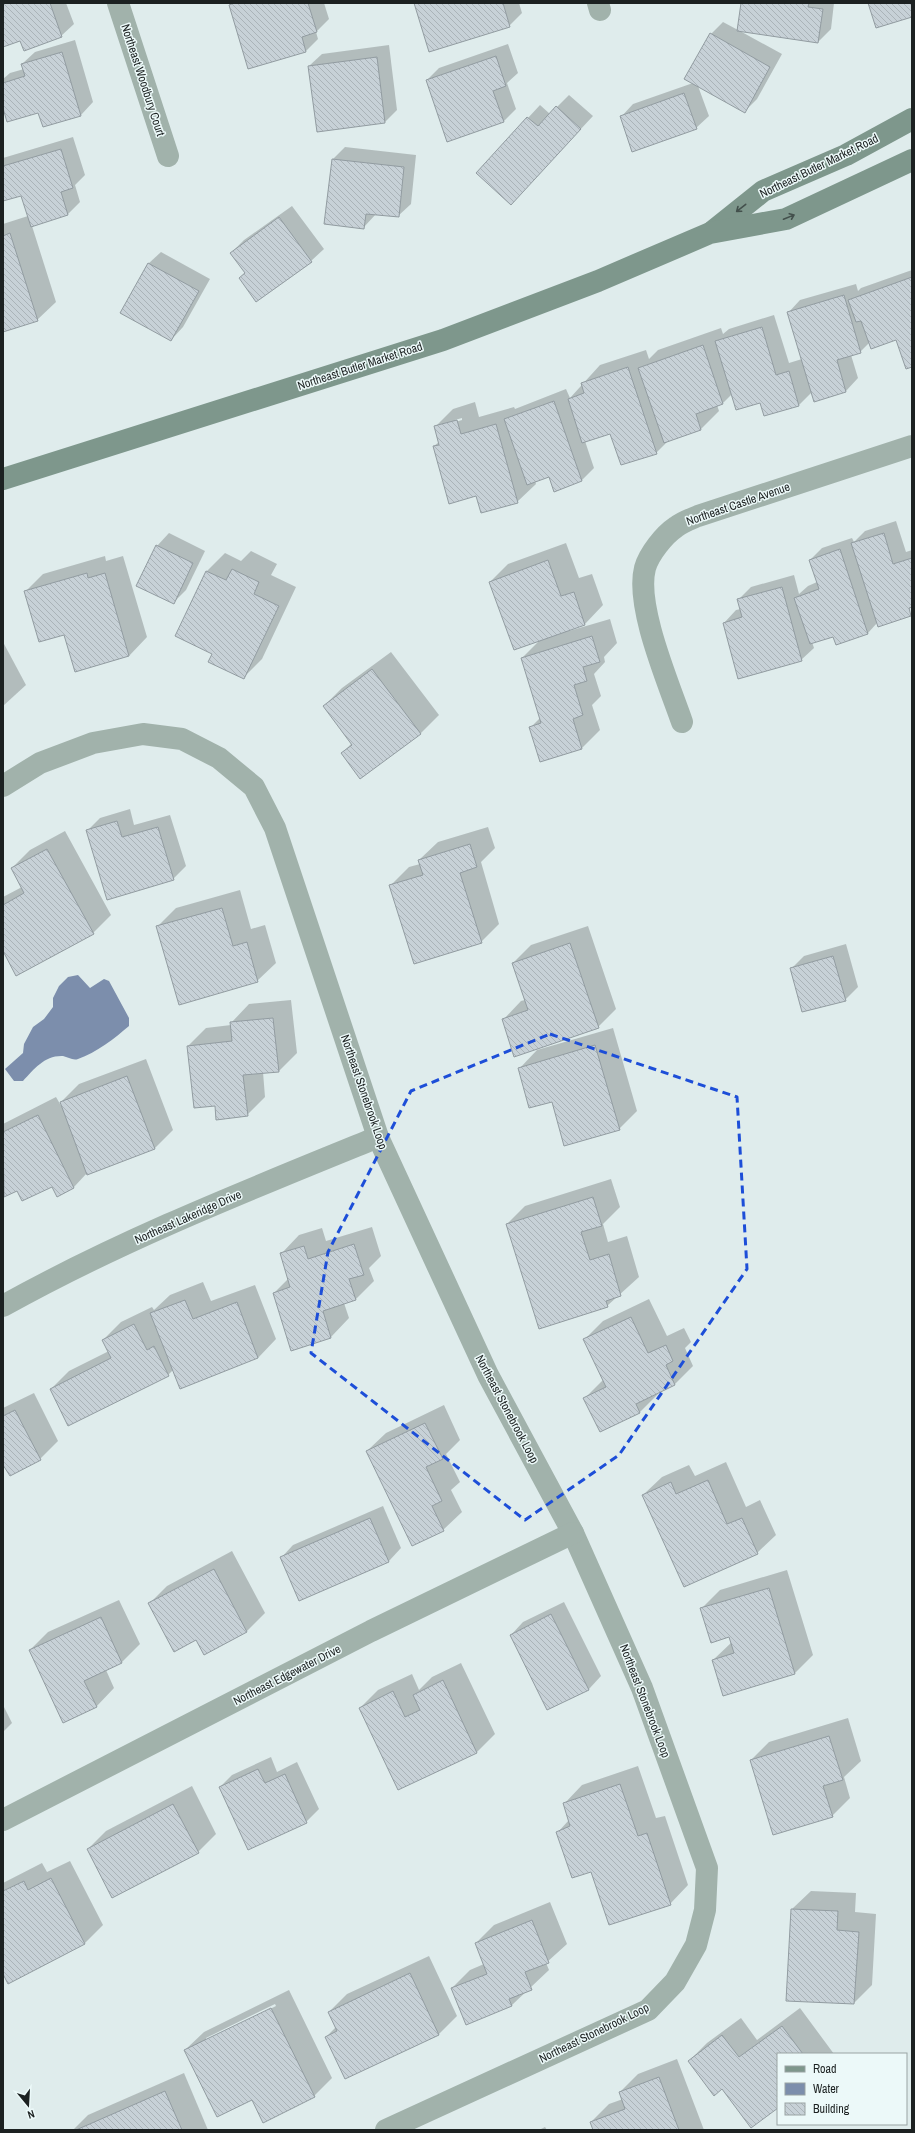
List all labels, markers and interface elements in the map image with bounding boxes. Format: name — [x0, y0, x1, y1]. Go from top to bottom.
street label: Northeast Woodbury Court — [117, 22, 169, 138]
street label: Northeast Butler Market Road — [757, 130, 881, 202]
one-way arrow — [736, 204, 747, 213]
one-way arrow — [783, 212, 795, 220]
street label: Northeast Butler Market Road — [296, 338, 424, 394]
street label: Northeast Castle Avenue — [684, 479, 792, 529]
street label: Northeast Stonebrook Loop — [337, 1032, 391, 1152]
street label: Northeast Lakeridge Drive — [132, 1186, 244, 1248]
street label: Northeast Stonebrook Loop — [472, 1352, 542, 1466]
street label: Northeast Edgewater Drive — [230, 1641, 344, 1709]
street label: Northeast Stonebrook Loop — [616, 1642, 674, 1760]
street label: Northeast Stonebrook Loop — [536, 1999, 652, 2067]
legend — [777, 2053, 907, 2125]
text: Road — [813, 2061, 837, 2077]
text: Water — [813, 2081, 840, 2097]
north arrow — [8, 2085, 48, 2125]
text: Building — [813, 2101, 850, 2117]
text: N — [26, 2107, 36, 2122]

